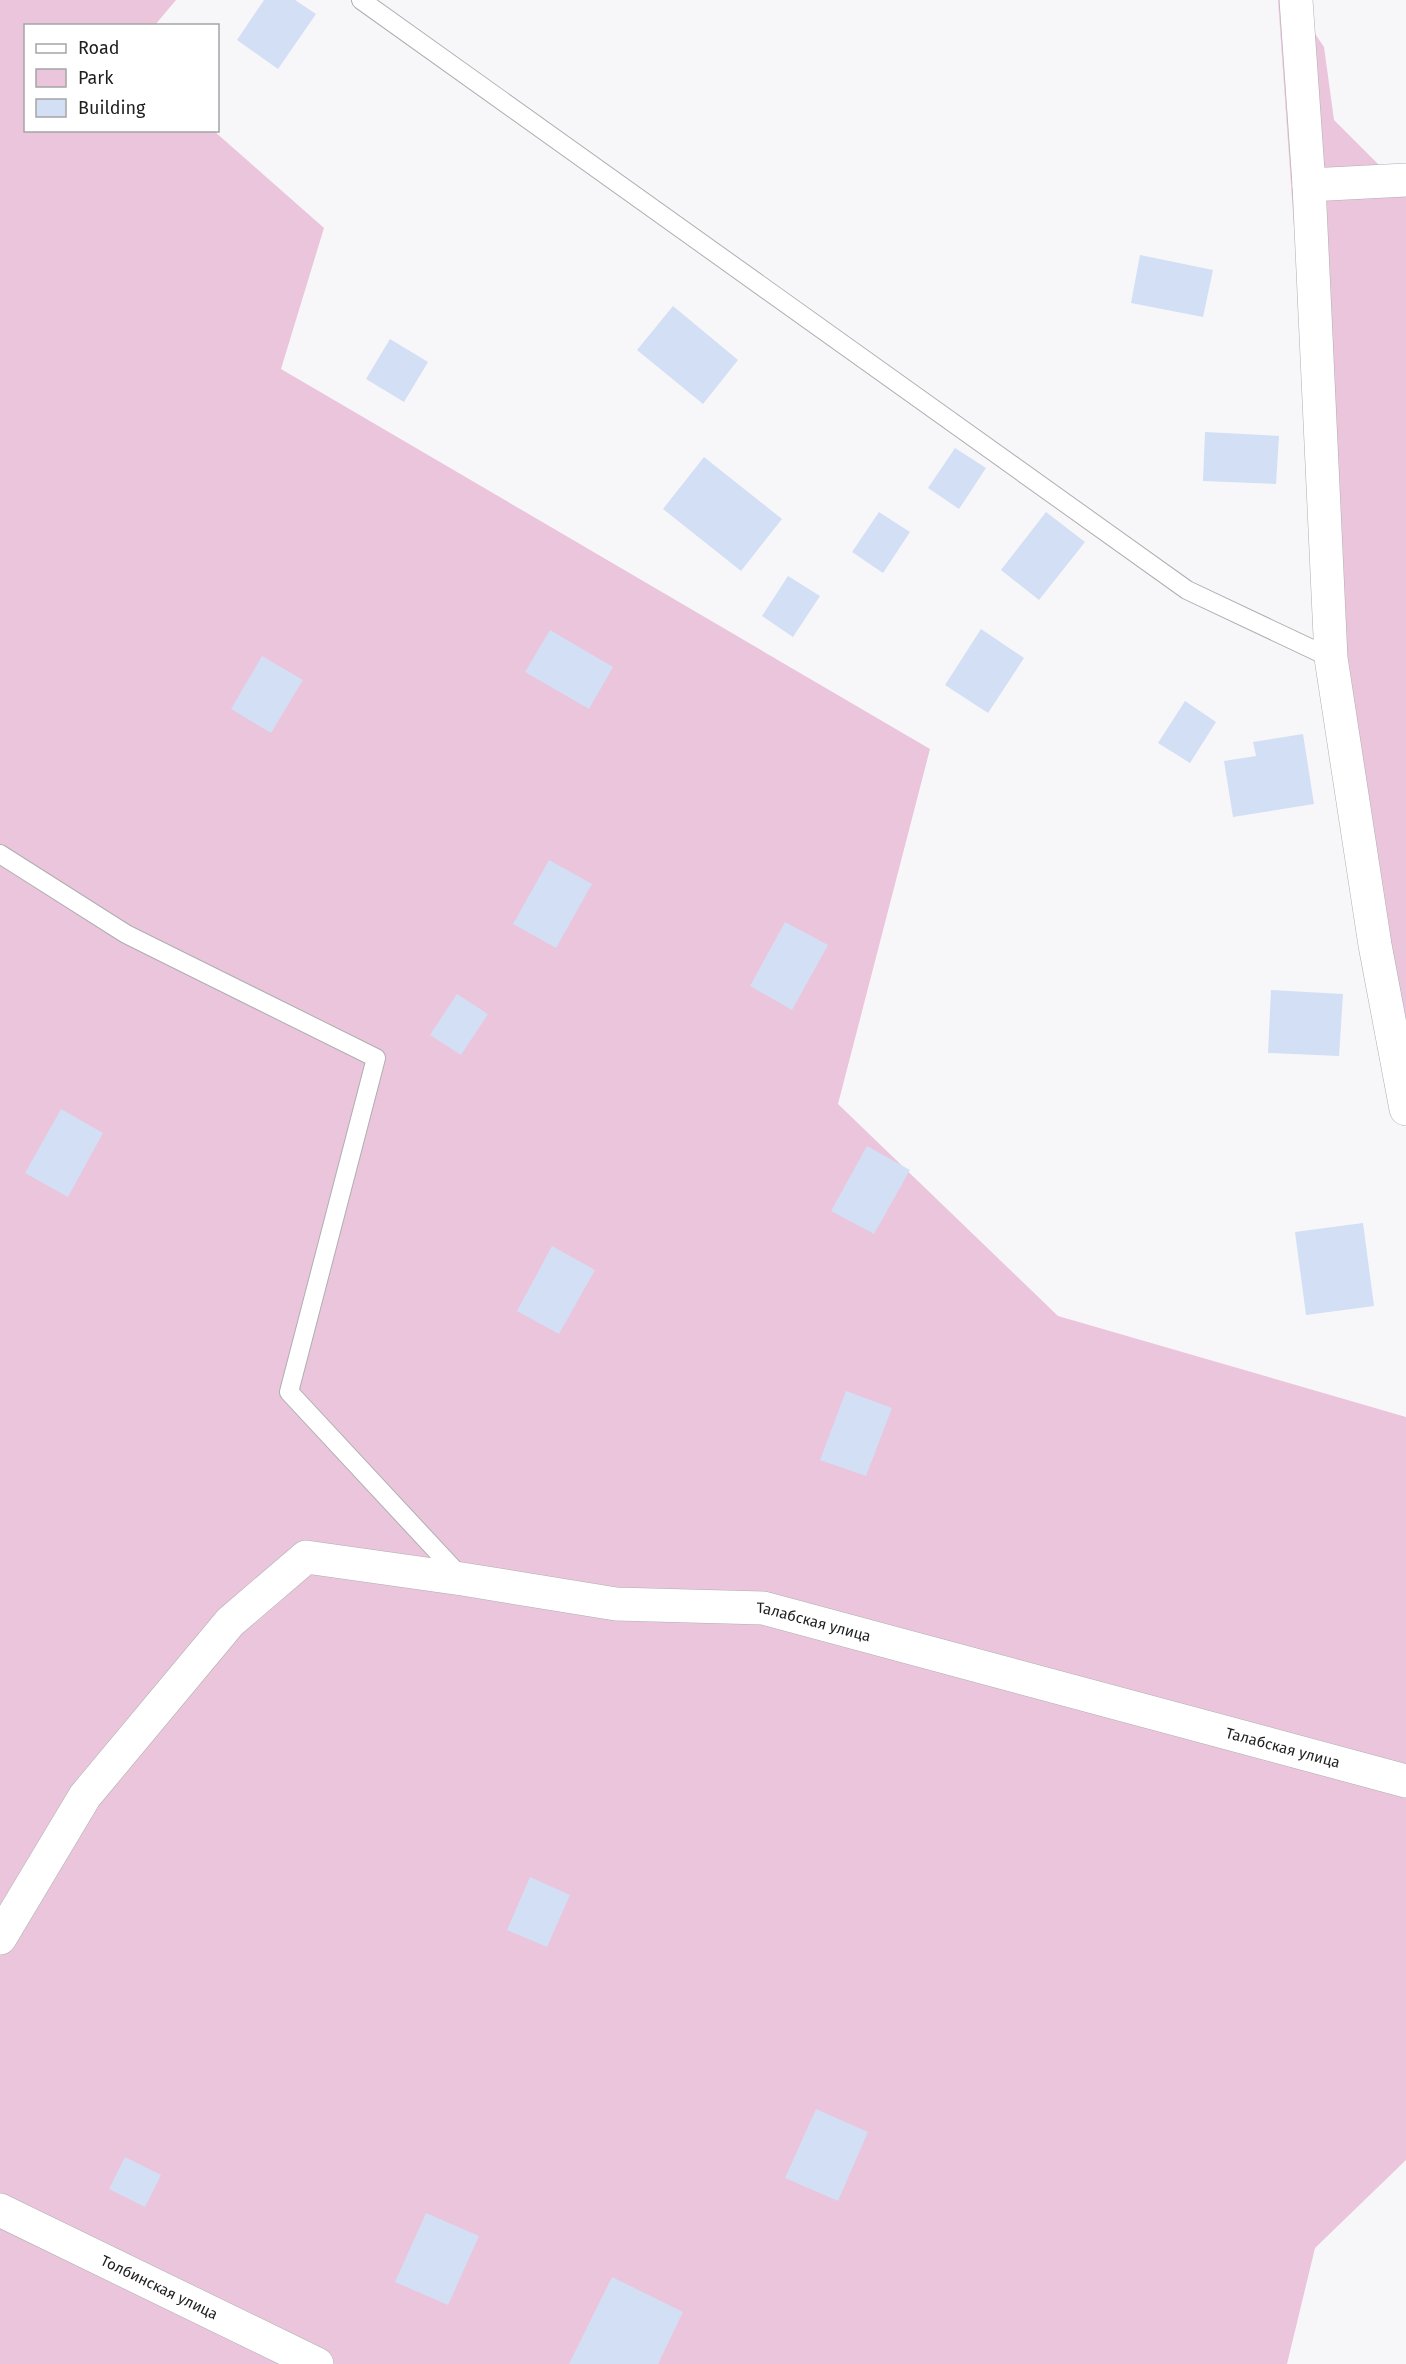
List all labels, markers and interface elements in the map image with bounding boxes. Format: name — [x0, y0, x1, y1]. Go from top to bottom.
legend — [24, 24, 219, 132]
text: Road — [78, 37, 120, 59]
text: Park — [78, 67, 114, 89]
text: Building — [78, 97, 146, 119]
street label: Талабская улица — [756, 1599, 873, 1646]
street label: Талабская улица — [1224, 1724, 1342, 1772]
street label: Толбинская улица — [98, 2251, 221, 2323]

